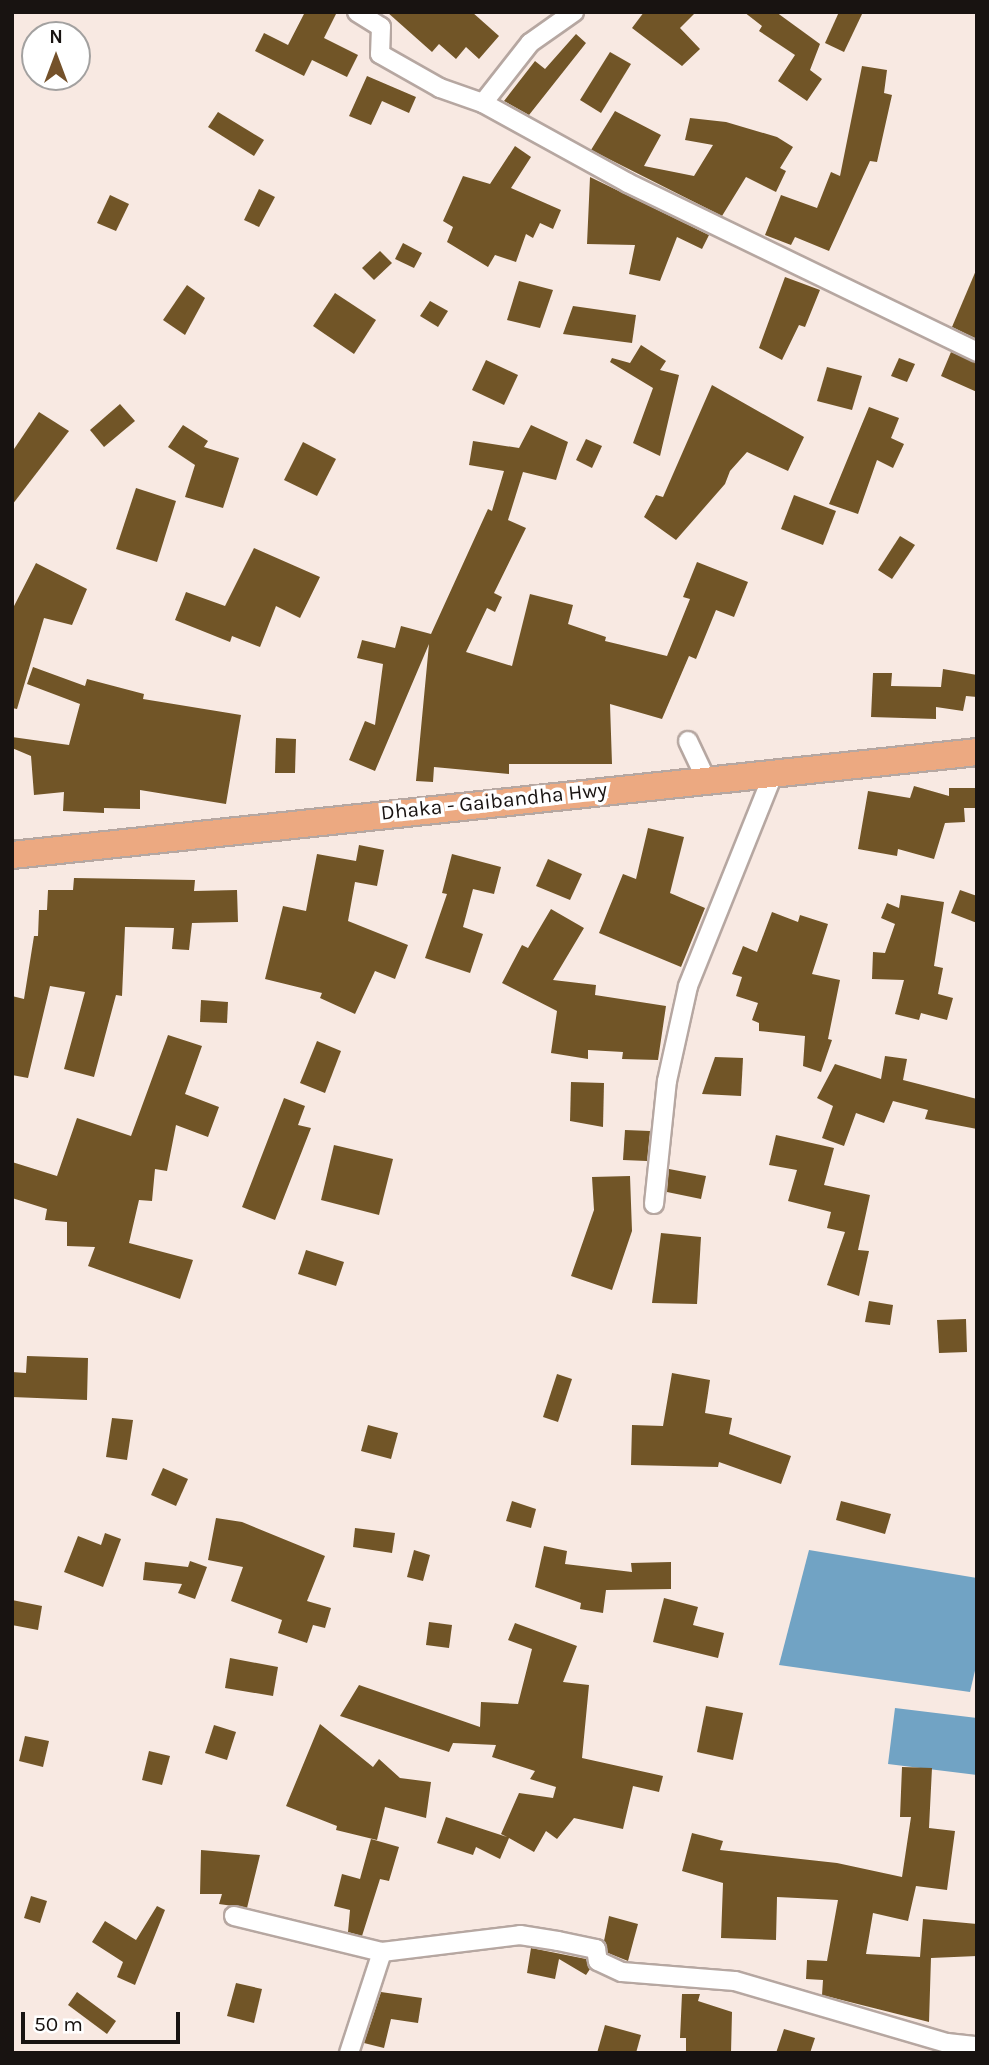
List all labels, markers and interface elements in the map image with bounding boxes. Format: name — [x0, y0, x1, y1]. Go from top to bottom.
north arrow — [21, 21, 91, 91]
text: N — [49, 26, 63, 48]
street label: Dhaka - Gaibandha Hwy — [380, 777, 608, 825]
scale bar — [24, 1998, 184, 2042]
text: 50 m — [34, 2012, 83, 2036]

